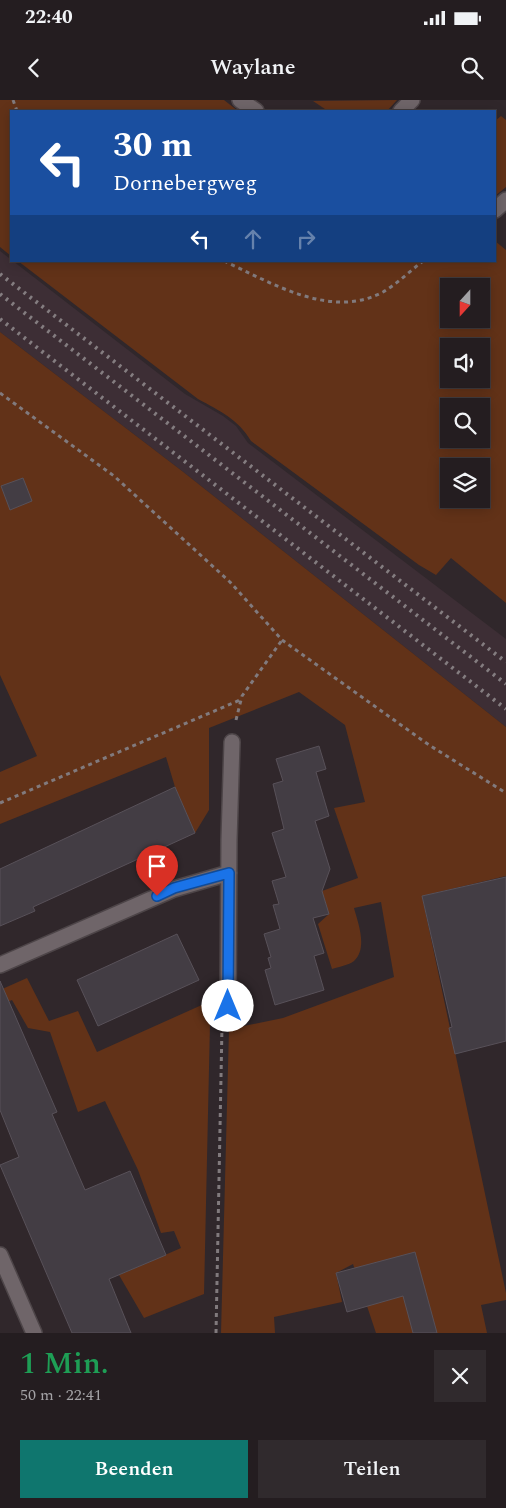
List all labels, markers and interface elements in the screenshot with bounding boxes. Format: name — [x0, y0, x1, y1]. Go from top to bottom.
text: 22:40 — [25, 3, 73, 32]
text: Waylane — [210, 51, 296, 84]
icon: back — [20, 54, 48, 82]
icon: search — [458, 54, 486, 82]
text: 30 m — [113, 119, 193, 172]
icon: left — [30, 130, 95, 195]
text: Dornebergweg — [113, 167, 257, 200]
icon: left — [186, 225, 214, 253]
icon: ahead — [239, 225, 267, 253]
icon: right — [292, 225, 320, 253]
north arrow — [440, 278, 490, 328]
map controls — [440, 278, 490, 508]
button: sound — [440, 338, 490, 388]
button: search — [440, 398, 490, 448]
button: layers — [440, 458, 490, 508]
pin — [136, 845, 178, 896]
icon: arrive — [143, 852, 171, 880]
position arrow — [201, 979, 253, 1031]
text: 1 Min. — [20, 1341, 109, 1387]
button: close — [434, 1350, 486, 1402]
text: 50 m · 22:41 — [20, 1383, 102, 1407]
button: Beenden — [20, 1440, 248, 1498]
button: Teilen — [258, 1440, 486, 1498]

